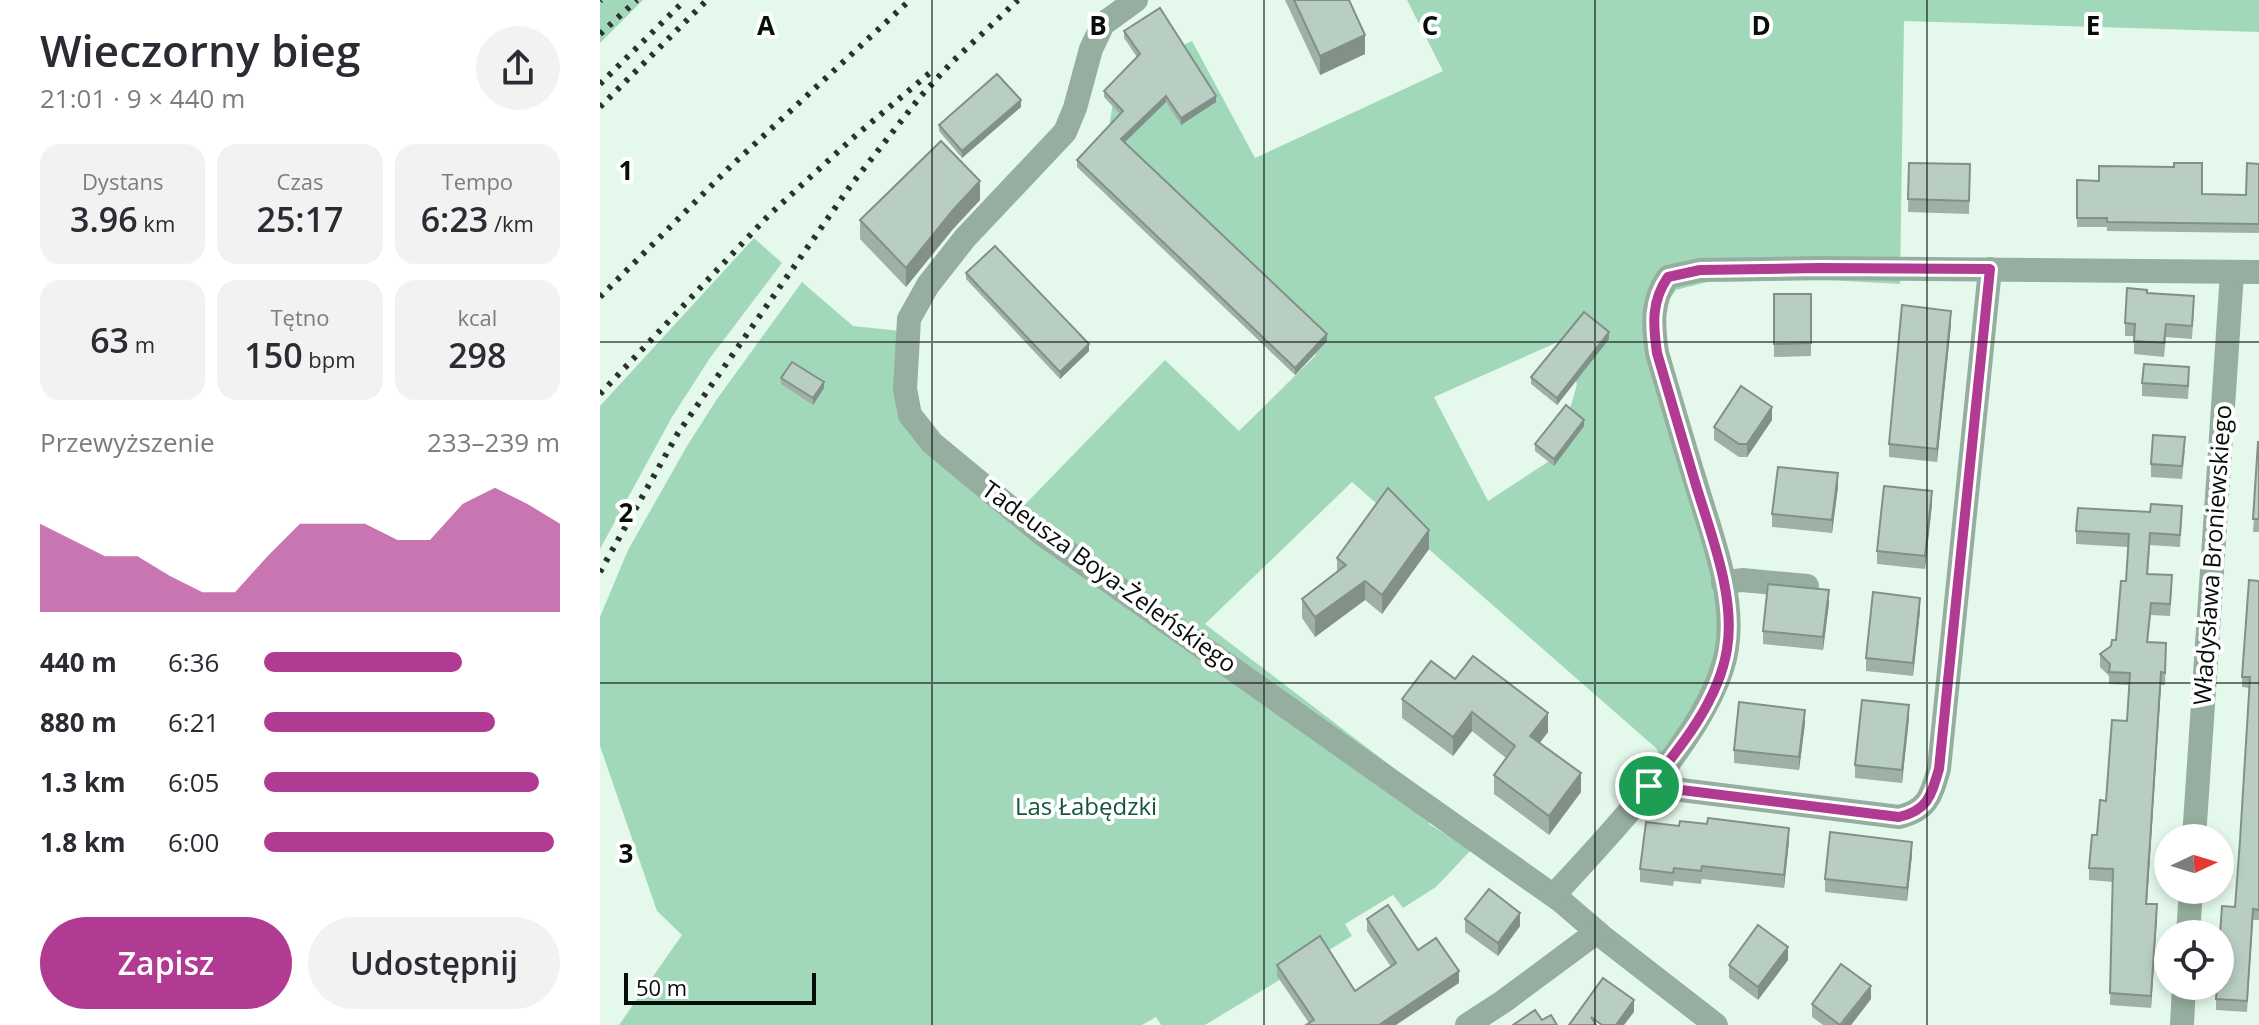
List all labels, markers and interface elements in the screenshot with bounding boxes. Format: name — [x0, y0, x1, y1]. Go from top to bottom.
text: A — [757, 7, 775, 43]
text: B — [1089, 7, 1107, 43]
text: C — [1422, 7, 1438, 43]
text: D — [1751, 7, 1771, 43]
text: E — [2086, 7, 2100, 43]
text: Wieczorny bieg — [40, 20, 360, 80]
button: share — [476, 26, 560, 110]
text: 21:01 · 9 × 440 m — [40, 80, 245, 116]
text: 1 — [619, 152, 633, 188]
text: Dystans — [82, 166, 163, 196]
text: Czas — [277, 166, 323, 196]
text: Tempo — [442, 166, 513, 196]
text: 3.96 — [70, 196, 138, 242]
text: 25:17 — [256, 196, 344, 242]
text: 6:23 — [421, 196, 488, 242]
text: km — [138, 208, 175, 238]
text: /km — [488, 208, 534, 238]
text: Tętno — [270, 302, 330, 332]
text: kcal — [457, 302, 497, 332]
text: 63 — [90, 317, 129, 363]
text: m — [129, 329, 155, 359]
text: 150 — [244, 332, 303, 378]
text: 298 — [448, 332, 506, 378]
text: bpm — [303, 344, 356, 374]
street label: Władysława Broniewskiego — [2185, 404, 2238, 706]
text: Przewyższenie — [40, 424, 215, 460]
text: 233–239 m — [427, 424, 560, 460]
street label: Tadeusza Boya-Żeleńskiego — [976, 472, 1244, 679]
text: 2 — [619, 494, 634, 530]
text: 440 m — [40, 644, 117, 680]
text: 6:36 — [168, 644, 219, 680]
text: 880 m — [40, 704, 117, 740]
text: 6:21 — [168, 704, 219, 740]
pin — [1615, 752, 1683, 820]
text: 1.3 km — [40, 764, 126, 800]
text: 6:05 — [168, 764, 219, 800]
icon: arrive — [1627, 764, 1671, 808]
park label: Las Łabędzki — [1015, 789, 1157, 822]
text: 1.8 km — [40, 824, 126, 860]
text: 6:00 — [168, 824, 219, 860]
north arrow — [2154, 824, 2234, 904]
map controls — [2154, 824, 2234, 1000]
text: 3 — [619, 835, 633, 871]
button: Zapisz — [40, 917, 292, 1009]
button: Udostępnij — [308, 917, 560, 1009]
button: locate — [2154, 920, 2234, 1000]
scale bar — [624, 969, 816, 1005]
text: 50 m — [636, 972, 687, 1002]

